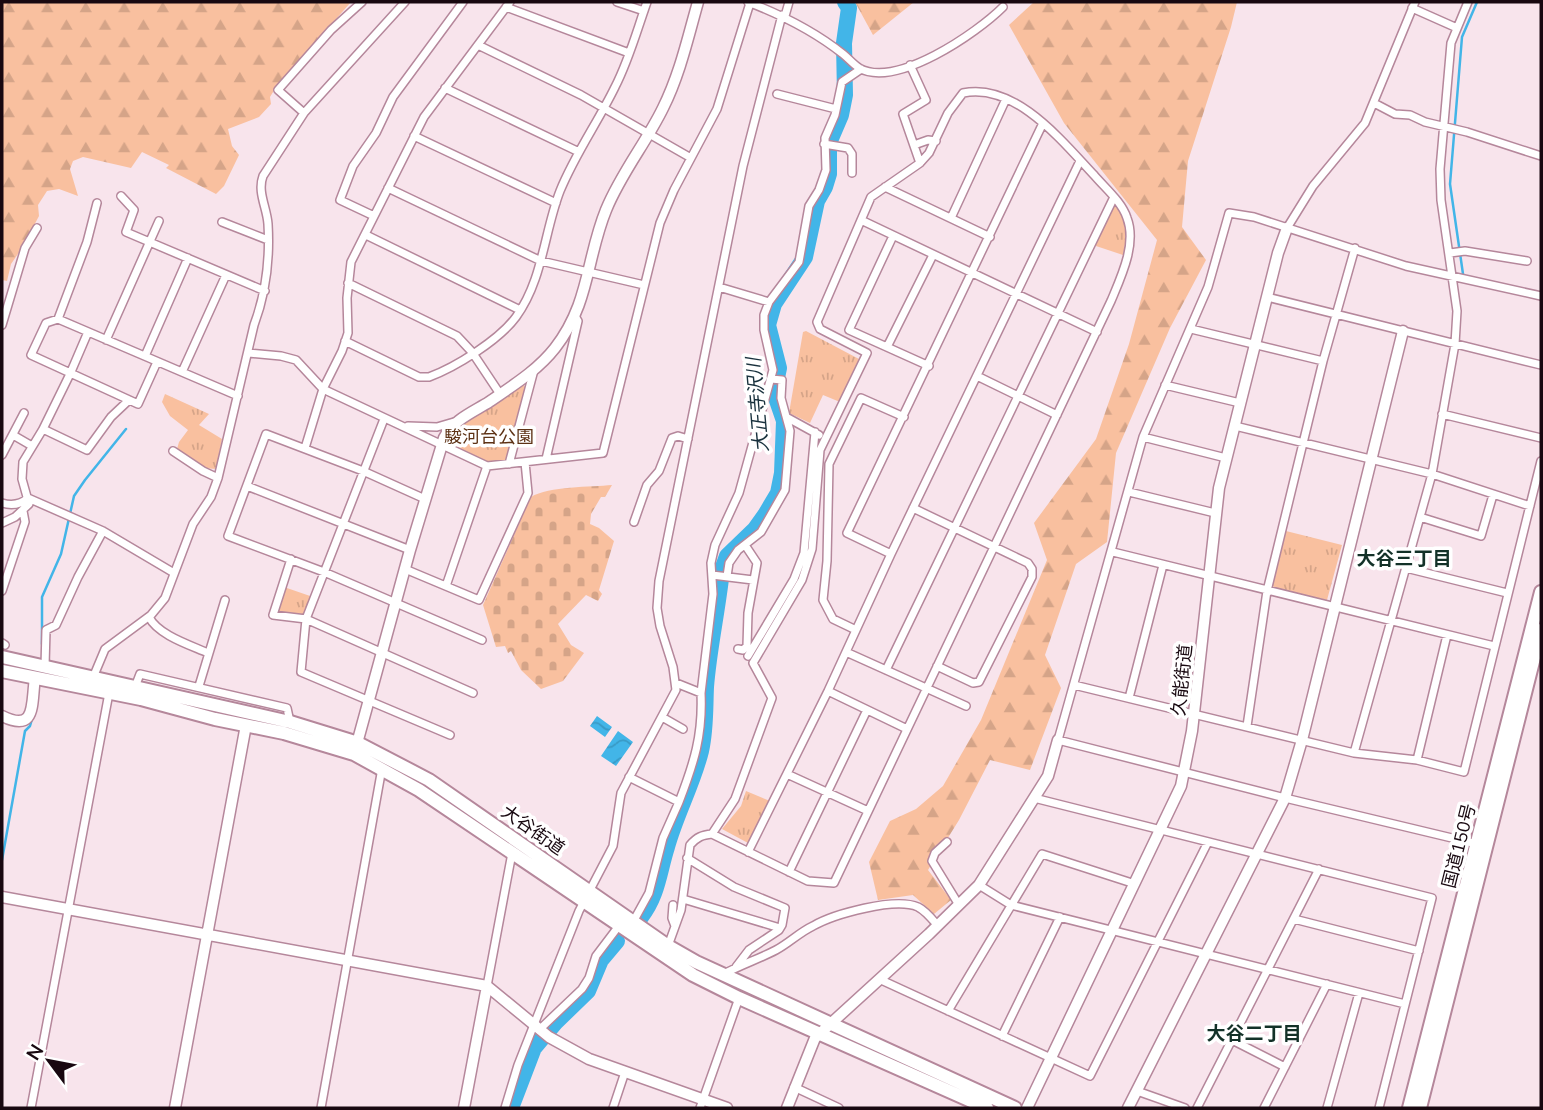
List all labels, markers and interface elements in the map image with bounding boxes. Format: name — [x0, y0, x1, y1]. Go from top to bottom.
water label: 大正寺沢川 — [741, 354, 775, 453]
park label: 駿河台公園 — [444, 425, 534, 449]
district label: 大谷三丁目 — [1356, 546, 1452, 572]
street label: 久能街道 — [1166, 643, 1198, 717]
street label: 大谷街道 — [497, 800, 569, 860]
street label: 国道150号 — [1437, 801, 1481, 891]
district label: 大谷二丁目 — [1206, 1021, 1302, 1047]
north arrow — [14, 1026, 84, 1096]
text: N — [21, 1040, 50, 1065]

